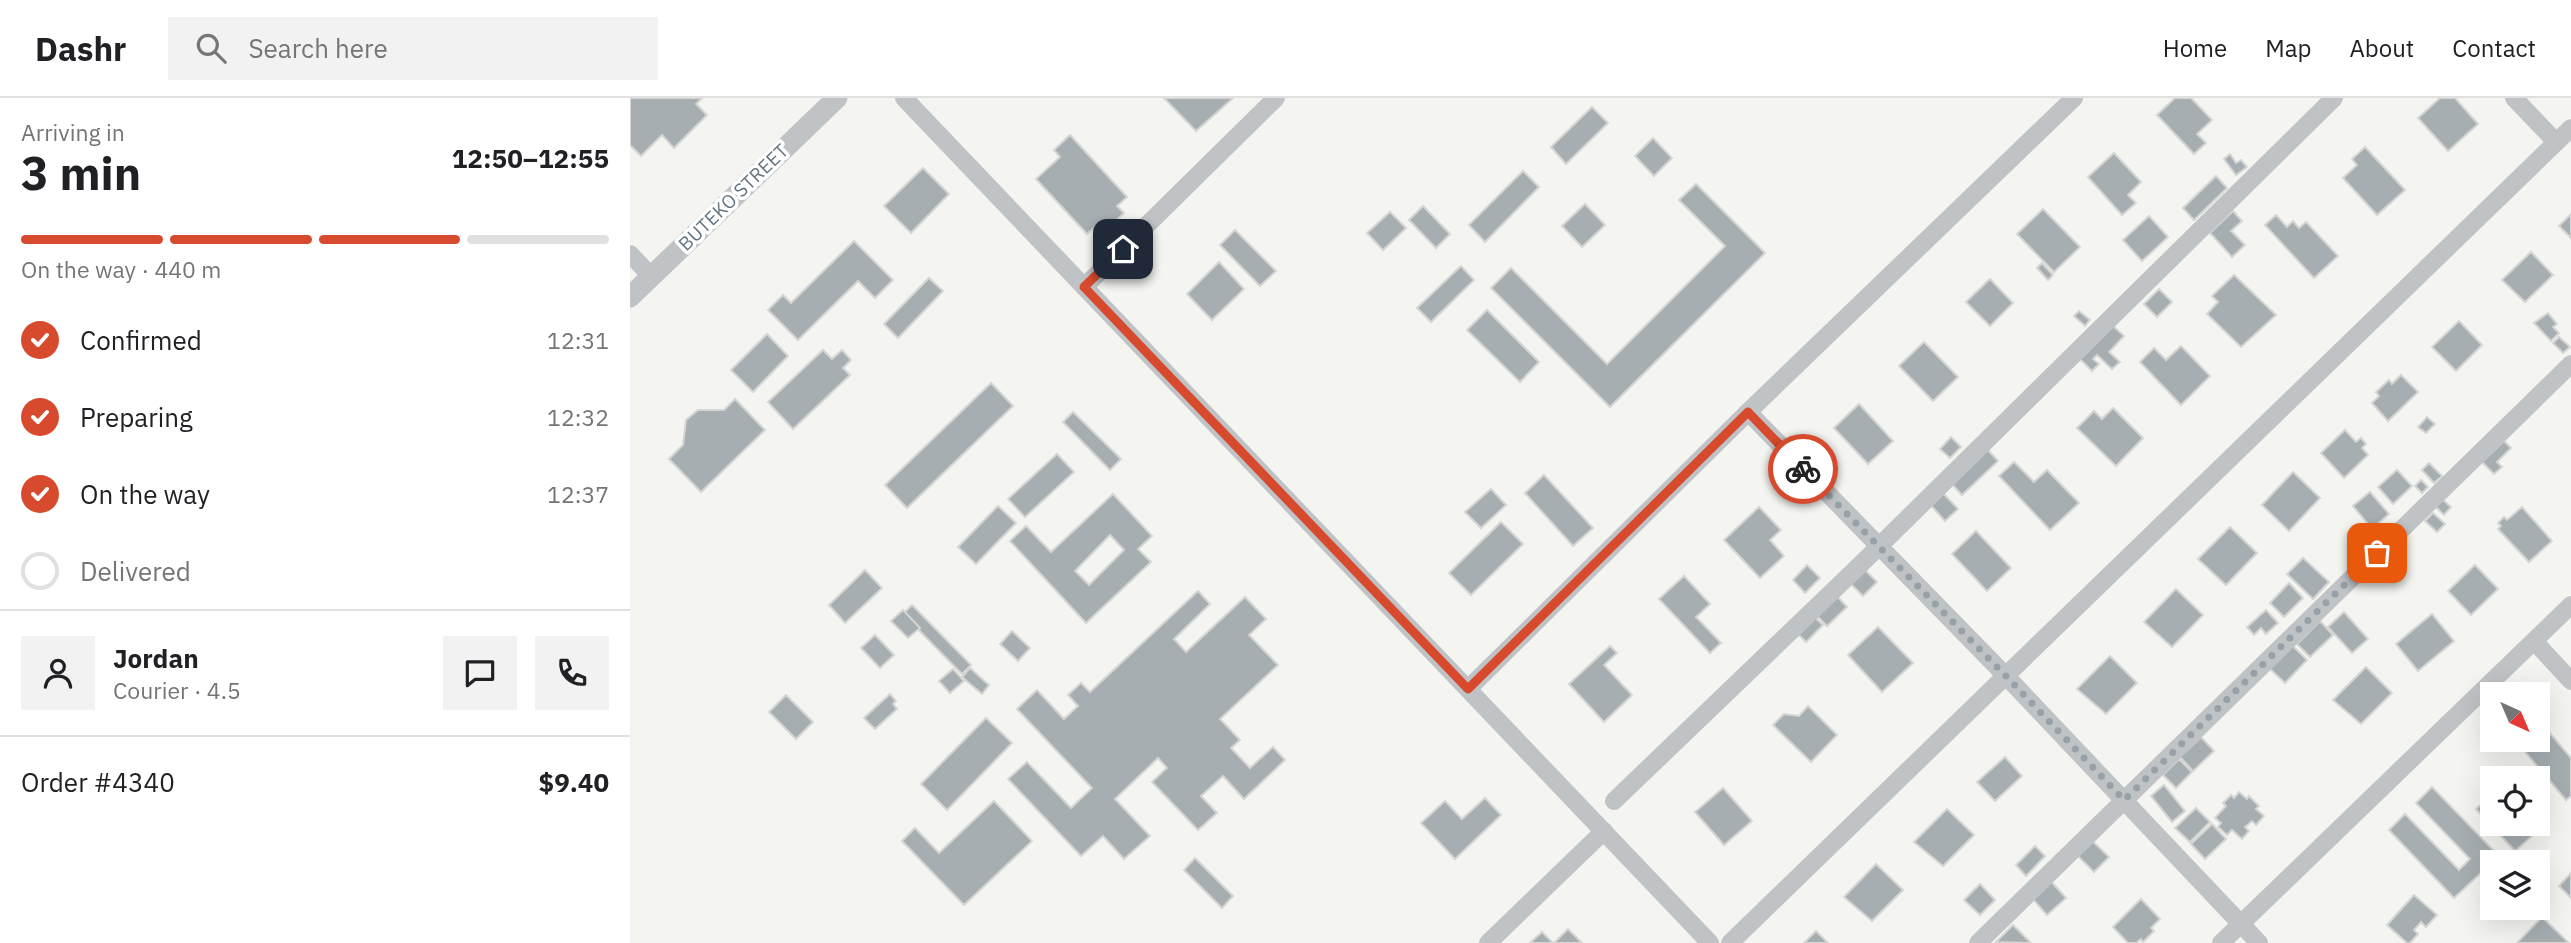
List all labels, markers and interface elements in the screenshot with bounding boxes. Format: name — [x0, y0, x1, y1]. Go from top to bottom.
search box — [168, 17, 658, 80]
text: Dashr — [35, 27, 126, 70]
icon: search — [192, 29, 230, 67]
text: Search here — [248, 31, 388, 65]
text: Home — [2163, 32, 2227, 64]
text: Map — [2265, 32, 2311, 64]
text: About — [2349, 32, 2414, 64]
text: Contact — [2452, 32, 2536, 64]
text: Arriving in — [21, 117, 125, 147]
street label: BUTEKO STREET — [673, 138, 793, 256]
text: 12:50–12:55 — [452, 141, 609, 175]
text: 3 min — [21, 143, 141, 203]
pin — [1093, 219, 1153, 279]
icon: home — [1104, 230, 1142, 268]
text: On the way · 440 m — [21, 254, 221, 284]
icon: check — [21, 321, 59, 359]
text: Confirmed — [80, 323, 202, 357]
text: 12:31 — [547, 325, 609, 355]
icon: check — [21, 398, 59, 436]
text: Preparing — [80, 400, 193, 434]
text: 12:32 — [547, 402, 609, 432]
courier — [1768, 434, 1838, 504]
icon: bike — [1784, 450, 1822, 488]
icon: check — [21, 475, 59, 513]
text: On the way — [80, 477, 210, 511]
text: 12:37 — [547, 479, 609, 509]
pin — [2347, 523, 2407, 583]
icon: bag — [2358, 534, 2396, 572]
text: Delivered — [80, 554, 191, 588]
button: person — [21, 636, 95, 710]
button: chat — [443, 636, 517, 710]
button: phone — [535, 636, 609, 710]
text: Jordan — [113, 641, 199, 675]
text: Courier · 4.5 — [113, 675, 241, 705]
north arrow — [2480, 682, 2550, 752]
map controls — [2480, 682, 2550, 920]
text: Order #4340 — [21, 765, 175, 799]
text: $9.40 — [539, 765, 609, 799]
button: locate — [2480, 766, 2550, 836]
button: layers — [2480, 850, 2550, 920]

